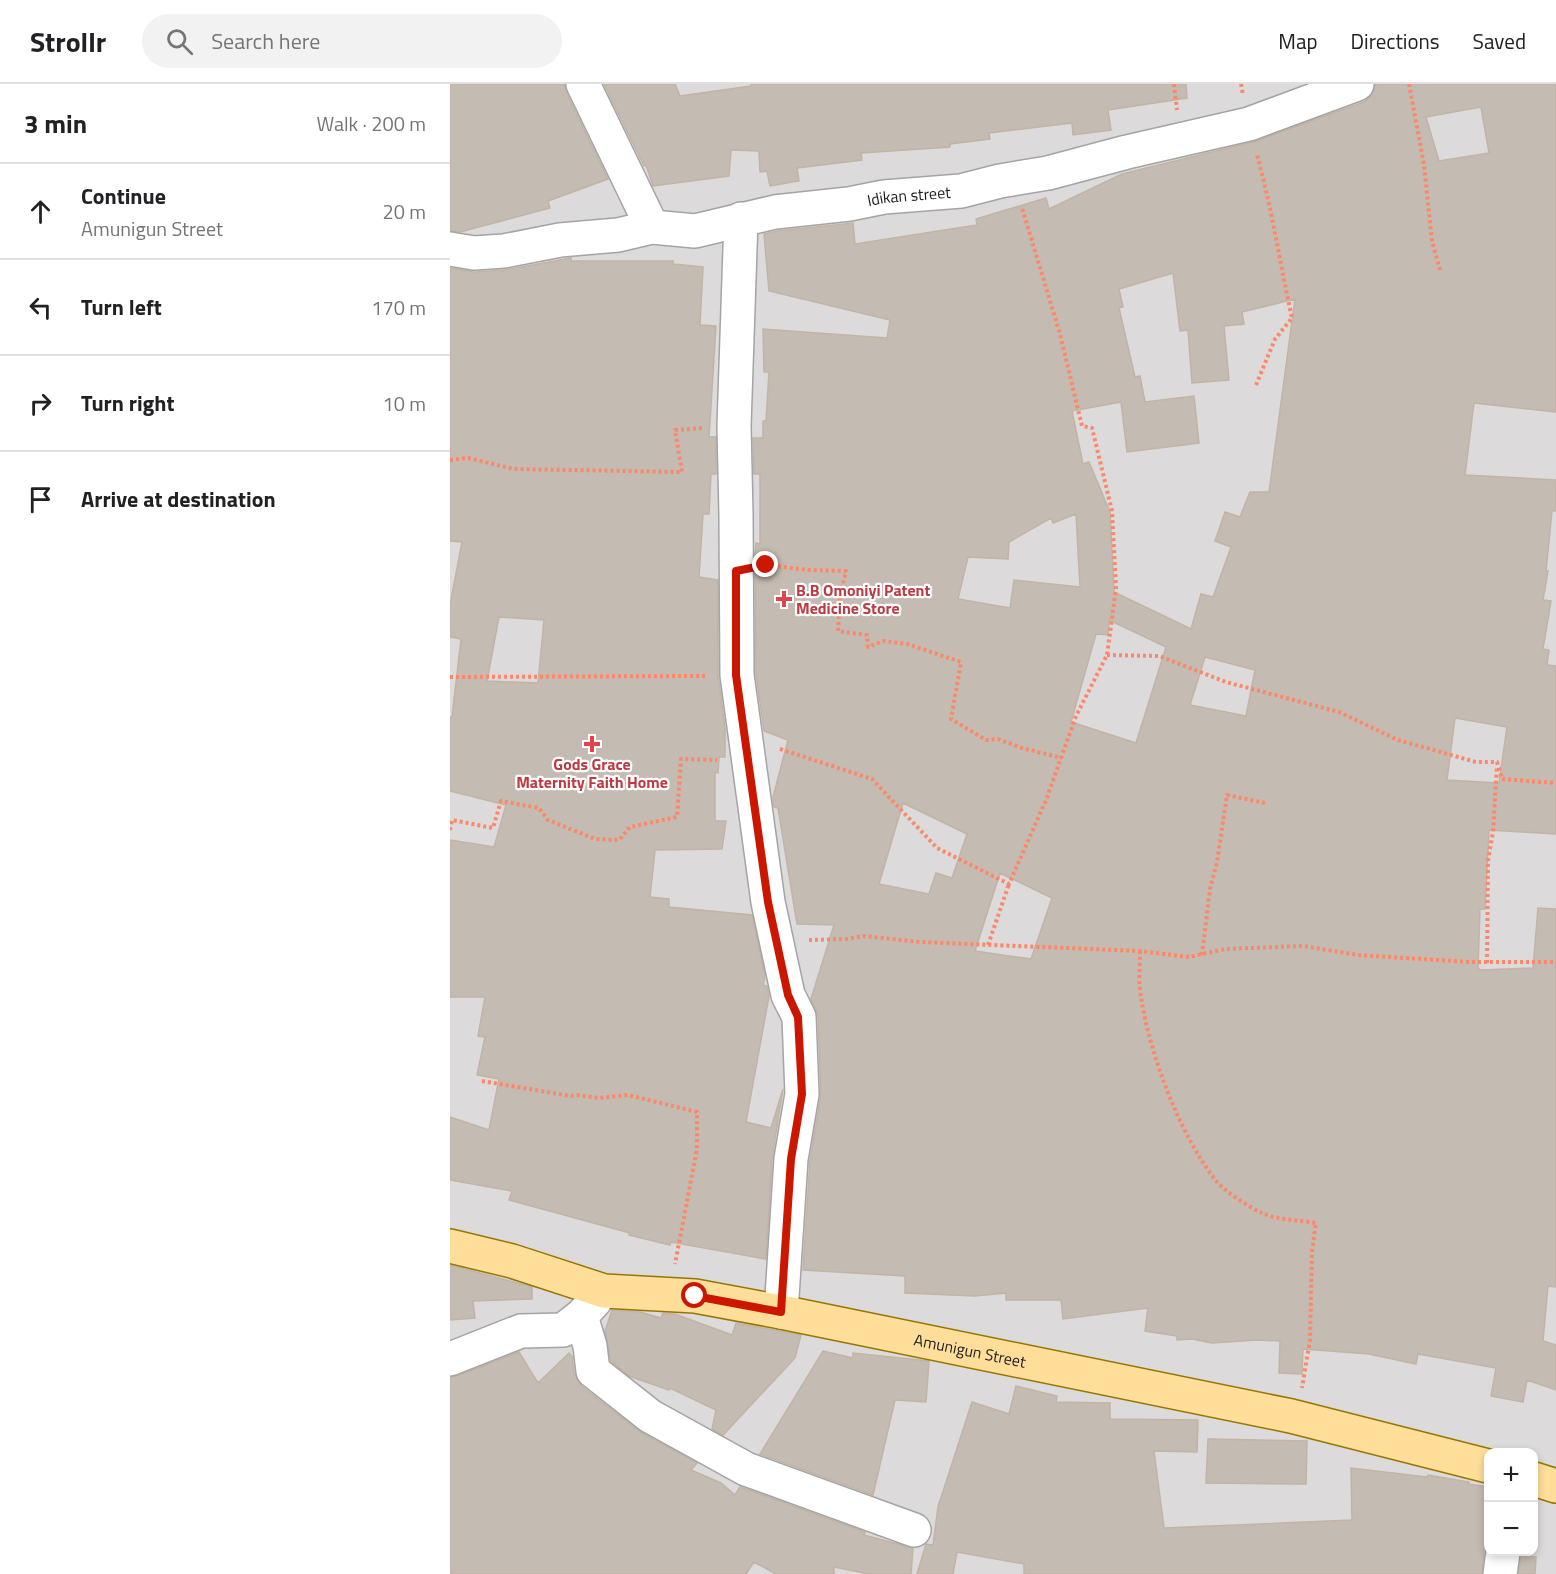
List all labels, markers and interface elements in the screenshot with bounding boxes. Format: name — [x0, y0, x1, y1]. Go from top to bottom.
search box — [142, 14, 562, 68]
text: Strollr — [30, 20, 106, 63]
text: Search here — [211, 24, 320, 58]
icon: search — [163, 25, 196, 58]
text: Map — [1278, 25, 1318, 57]
text: Directions — [1351, 25, 1440, 57]
text: Saved — [1473, 25, 1526, 57]
text: 3 min — [24, 104, 87, 143]
text: Walk · 200 m — [317, 108, 426, 139]
text: Continue — [81, 179, 166, 213]
street label: Idikan street — [865, 180, 952, 212]
icon: ahead — [24, 195, 57, 228]
text: 20 m — [382, 196, 426, 227]
text: Amunigun Street — [81, 213, 223, 244]
text: Turn left — [81, 290, 162, 324]
icon: left — [24, 291, 57, 324]
text: 170 m — [371, 292, 426, 323]
text: Turn right — [81, 386, 175, 420]
icon: right — [24, 387, 57, 420]
text: 10 m — [382, 388, 426, 419]
text: Arrive at destination — [81, 482, 276, 516]
icon: arrive — [24, 483, 57, 516]
route end — [752, 551, 778, 577]
place label: B.B Omoniyi Patent Medicine Store — [796, 578, 930, 620]
marker: B.B Omoniyi Patent Medicine Store — [777, 592, 791, 606]
marker: Gods Grace Maternity Faith Home — [583, 735, 601, 753]
place label: Gods Grace Maternity Faith Home — [516, 752, 668, 794]
route start — [681, 1282, 707, 1308]
street label: Amunigun Street — [912, 1327, 1028, 1374]
map controls — [1484, 1448, 1538, 1556]
button: + — [1484, 1448, 1538, 1502]
button: − — [1484, 1502, 1538, 1556]

